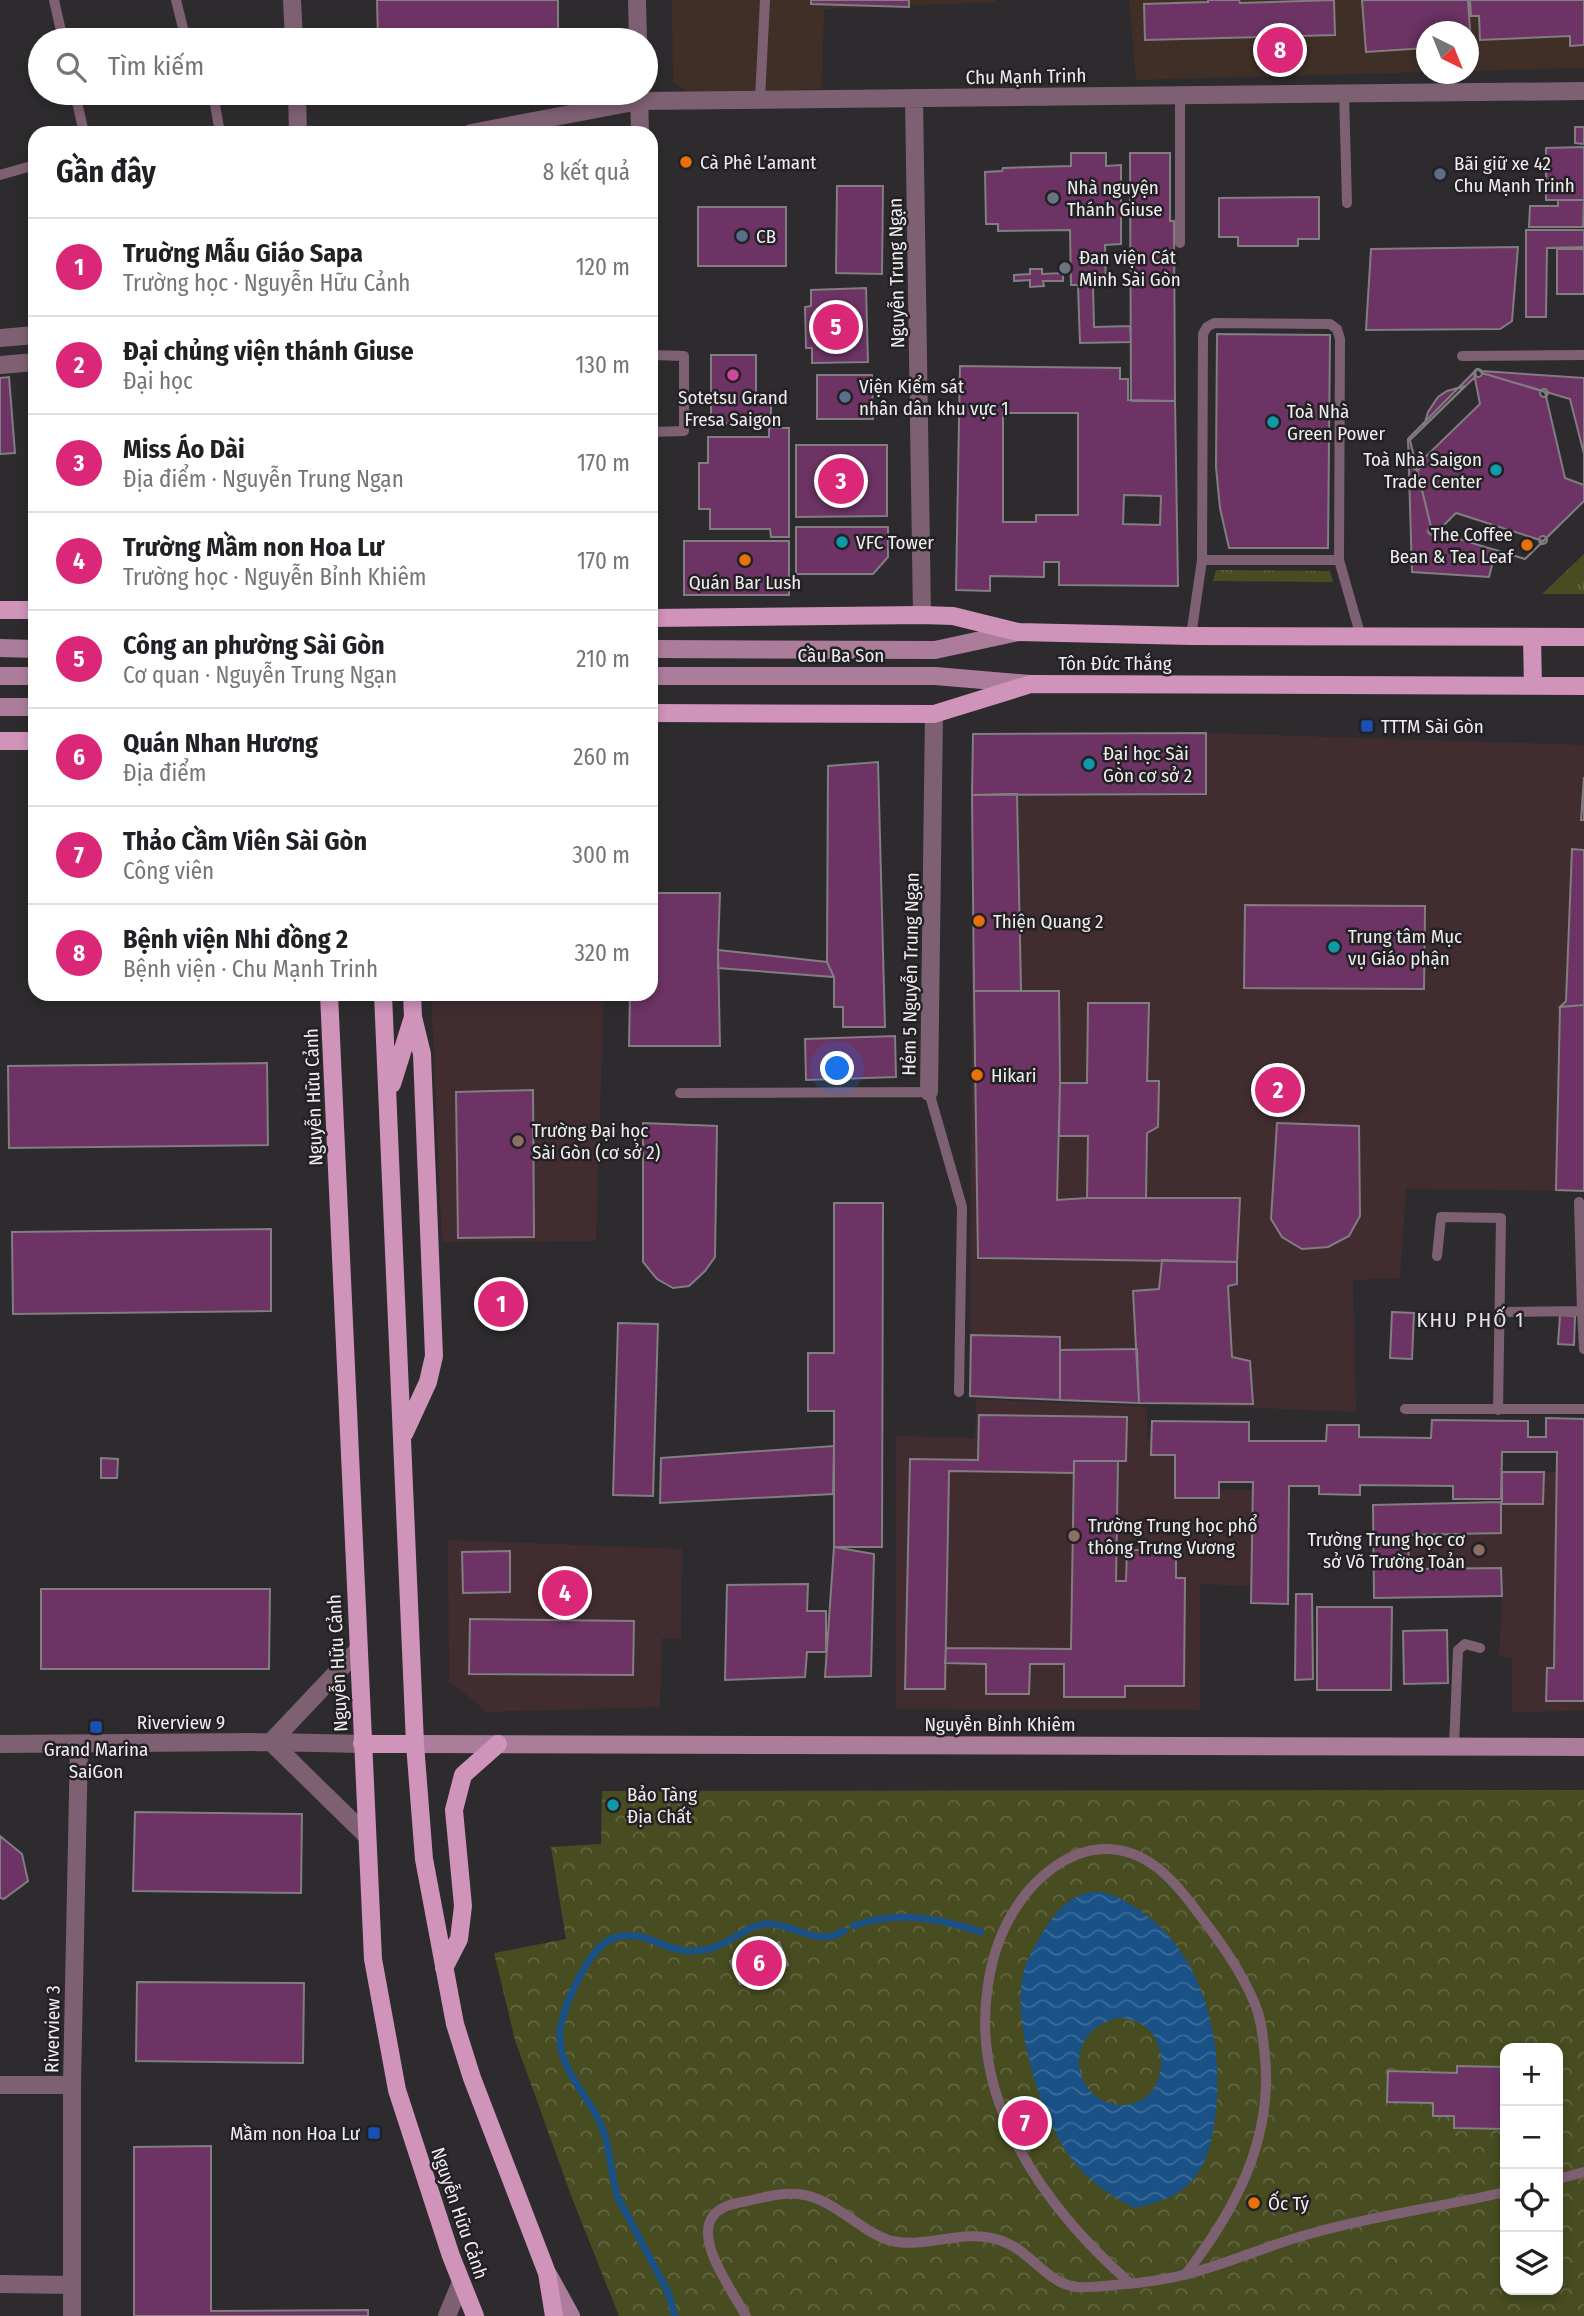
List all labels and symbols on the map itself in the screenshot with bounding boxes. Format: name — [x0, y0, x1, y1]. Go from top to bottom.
north arrow — [1416, 21, 1479, 84]
pin: 8 — [1257, 24, 1303, 76]
street label: Chu Mạnh Trinh — [965, 64, 1087, 89]
place label: Cà Phê L’amant — [700, 151, 817, 174]
place label: Bãi giữ xe 42 Chu Mạnh Trinh — [1454, 152, 1575, 197]
marker: Cà Phê L’amant — [678, 154, 694, 170]
marker: Bãi giữ xe 42 Chu Mạnh Trinh — [1432, 166, 1448, 182]
place label: Nhà nguyện Thánh Giuse — [1067, 176, 1163, 221]
marker: Nhà nguyện Thánh Giuse — [1045, 190, 1061, 206]
street label: Nguyễn Trung Ngạn — [884, 198, 909, 348]
place label: CB — [756, 225, 776, 248]
marker: CB — [734, 228, 750, 244]
place label: Đan viện Cát Minh Sài Gòn — [1079, 246, 1181, 291]
marker: Đan viện Cát Minh Sài Gòn — [1057, 260, 1073, 276]
pin: 5 — [813, 301, 859, 353]
marker: Sotetsu Grand Fresa Saigon — [725, 367, 741, 383]
place label: Viện Kiểm sát nhân dân khu vực 1 — [859, 375, 1009, 420]
place label: Sotetsu Grand Fresa Saigon — [678, 386, 788, 431]
marker: Viện Kiểm sát nhân dân khu vực 1 — [837, 389, 853, 405]
place label: Toà Nhà Green Power — [1287, 400, 1385, 445]
marker: Toà Nhà Green Power — [1265, 414, 1281, 430]
place label: Toà Nhà Saigon Trade Center — [1363, 448, 1482, 493]
pin: 3 — [818, 455, 864, 507]
marker: Toà Nhà Saigon Trade Center — [1488, 462, 1504, 478]
place label: The Coffee Bean & Tea Leaf — [1389, 523, 1514, 568]
place label: VFC Tower — [856, 531, 934, 554]
marker: VFC Tower — [834, 534, 850, 550]
marker: The Coffee Bean & Tea Leaf — [1519, 537, 1535, 553]
marker: Quán Bar Lush — [737, 552, 753, 568]
place label: Quán Bar Lush — [689, 571, 801, 594]
street label: Cầu Ba Son — [798, 644, 884, 667]
street label: Tôn Đức Thắng — [1058, 652, 1172, 675]
place label: TTTM Sài Gòn — [1381, 715, 1484, 738]
marker: TTTM Sài Gòn — [1359, 718, 1375, 734]
place label: Đại học Sài Gòn cơ sở 2 — [1103, 742, 1192, 787]
marker: Đại học Sài Gòn cơ sở 2 — [1081, 756, 1097, 772]
street label: Hẻm 5 Nguyễn Trung Ngạn — [897, 872, 924, 1076]
place label: Thiện Quang 2 — [993, 910, 1103, 933]
marker: Thiện Quang 2 — [971, 913, 987, 929]
place label: Trung tâm Mục vụ Giáo phận — [1348, 925, 1462, 970]
marker: Trung tâm Mục vụ Giáo phận — [1326, 939, 1342, 955]
street label: Nguyễn Hữu Cảnh — [300, 1028, 327, 1166]
your location — [820, 1051, 854, 1085]
place label: Hikari — [991, 1064, 1037, 1087]
pin: 2 — [1255, 1064, 1301, 1116]
marker: Hikari — [969, 1067, 985, 1083]
place label: Trường Đại học Sài Gòn (cơ sở 2) — [532, 1119, 660, 1164]
marker: Trường Đại học Sài Gòn (cơ sở 2) — [510, 1133, 526, 1149]
pin: 1 — [478, 1278, 524, 1330]
district label: KHU PHỐ 1 — [1416, 1306, 1526, 1333]
place label: Trường Trung học phổ thông Trưng Vương — [1088, 1514, 1258, 1559]
marker: Trường Trung học phổ thông Trưng Vương — [1066, 1528, 1082, 1544]
place label: Trường Trung học cơ sở Võ Trường Toản — [1307, 1528, 1466, 1573]
marker: Trường Trung học cơ sở Võ Trường Toản — [1471, 1542, 1487, 1558]
pin: 4 — [542, 1567, 588, 1619]
street label: Nguyễn Hữu Cảnh — [322, 1594, 353, 1732]
street label: Riverview 9 — [137, 1711, 225, 1734]
street label: Nguyễn Bỉnh Khiêm — [925, 1713, 1076, 1736]
marker: Grand Marina SaiGon — [88, 1719, 104, 1735]
place label: Grand Marina SaiGon — [44, 1738, 148, 1783]
place label: Bảo Tàng Địa Chất — [627, 1783, 697, 1828]
marker: Bảo Tàng Địa Chất — [605, 1797, 621, 1813]
pin: 6 — [736, 1937, 782, 1989]
street label: Riverview 3 — [40, 1985, 65, 2073]
pin: 7 — [1002, 2097, 1048, 2149]
place label: Mầm non Hoa Lư — [230, 2122, 360, 2145]
marker: Mầm non Hoa Lư — [366, 2125, 382, 2141]
street label: Nguyễn Hữu Cảnh — [426, 2144, 493, 2282]
place label: Ốc Tý — [1268, 2190, 1310, 2215]
marker: Ốc Tý — [1246, 2195, 1262, 2211]

